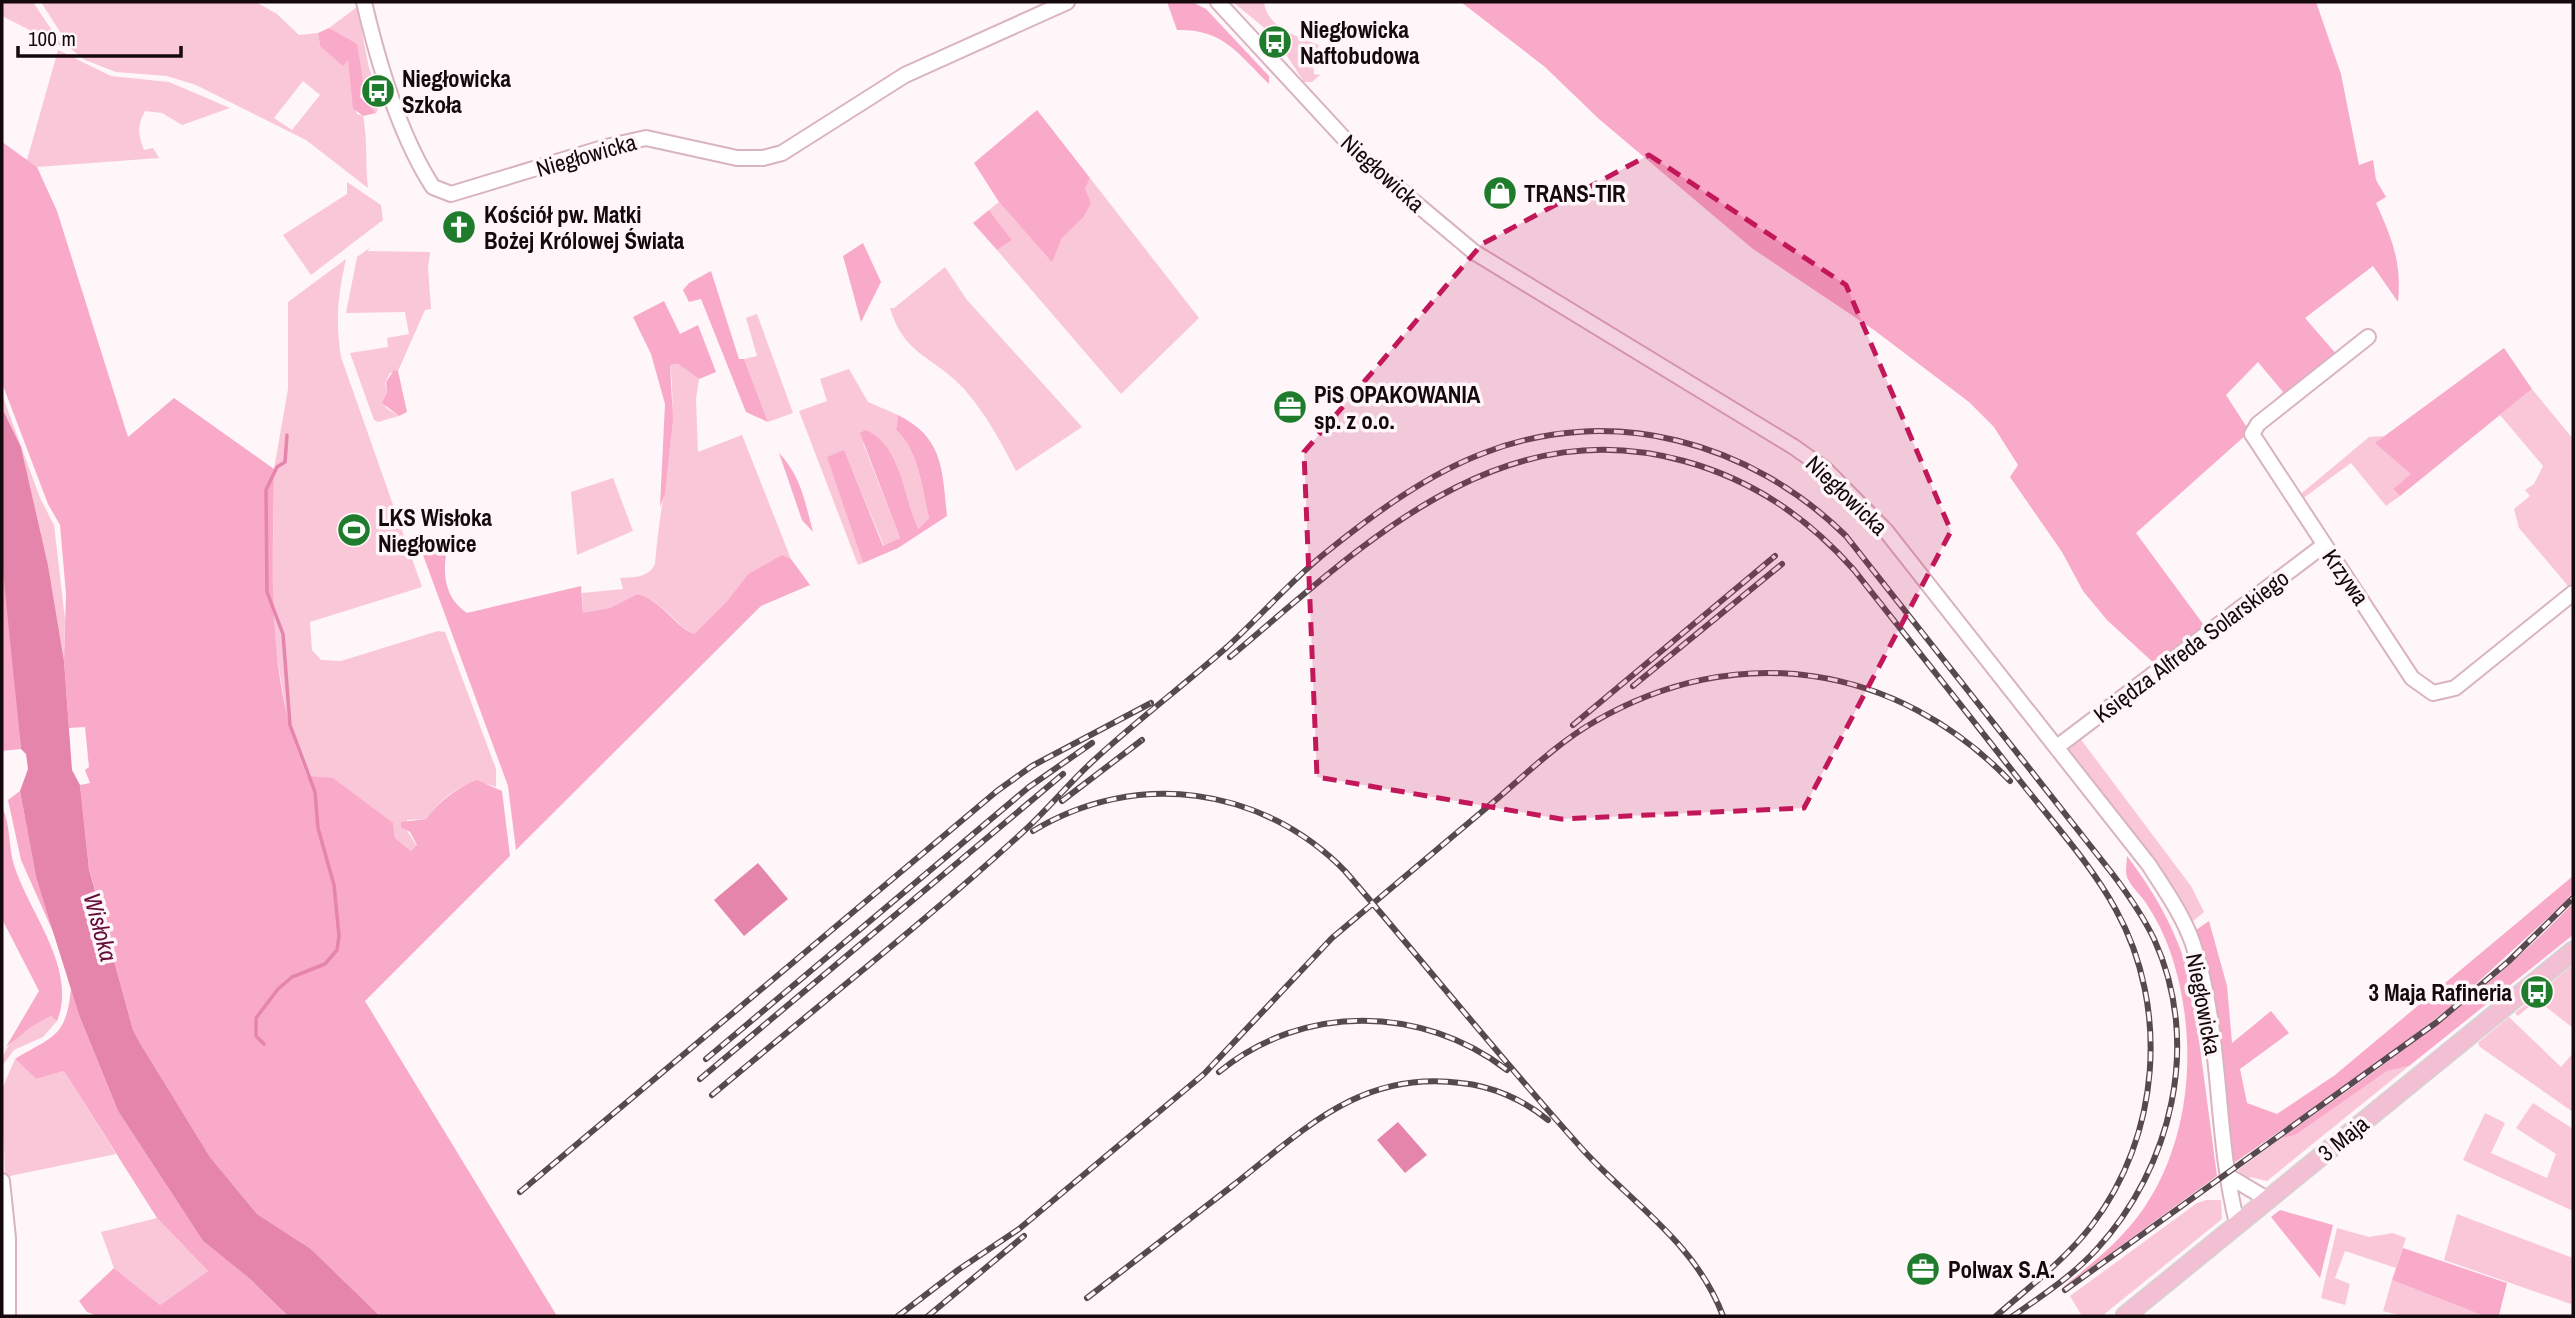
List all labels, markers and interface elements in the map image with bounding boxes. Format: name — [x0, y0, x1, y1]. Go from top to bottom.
scale bar — [18, 14, 180, 58]
place label: Niegłowicka Naftobudowa — [1300, 14, 1420, 71]
bus stop icon: Niegłowicka Naftobudowa — [1256, 23, 1294, 61]
text: 100 m — [28, 24, 76, 53]
place label: Niegłowicka Szkoła — [402, 63, 512, 120]
bus stop icon: Niegłowicka Szkoła — [359, 72, 397, 110]
street label: Niegłowicka — [532, 126, 640, 184]
street label: Niegłowicka — [1334, 127, 1432, 219]
shop icon: TRANS-TIR — [1481, 174, 1519, 212]
place label: TRANS-TIR — [1524, 178, 1626, 209]
place label: Kościół pw. Matki Bożej Królowej Świata — [484, 199, 685, 256]
church icon: Kościół pw. Matki Bożej Królowej Świata — [440, 208, 478, 246]
place label: PiS OPAKOWANIA sp. z o.o. — [1314, 379, 1481, 436]
office icon: PiS OPAKOWANIA sp. z o.o. — [1271, 388, 1309, 426]
street label: Niegłowicka — [1799, 448, 1895, 542]
place label: LKS Wisłoka Niegłowice — [378, 502, 493, 559]
sports icon: LKS Wisłoka Niegłowice — [335, 511, 373, 549]
street label: Krzywa — [2316, 543, 2377, 612]
street label: Księdza Alfreda Solarskiego — [2087, 562, 2295, 730]
water label: Wisłoka — [77, 889, 125, 965]
street label: Niegłowicka — [2179, 951, 2229, 1058]
bus stop icon: 3 Maja Rafineria — [2518, 973, 2556, 1011]
place label: 3 Maja Rafineria — [2368, 977, 2512, 1008]
street label: 3 Maja — [2311, 1108, 2375, 1168]
office icon: Polwax S.A. — [1904, 1250, 1942, 1288]
place label: Polwax S.A. — [1948, 1254, 2055, 1285]

